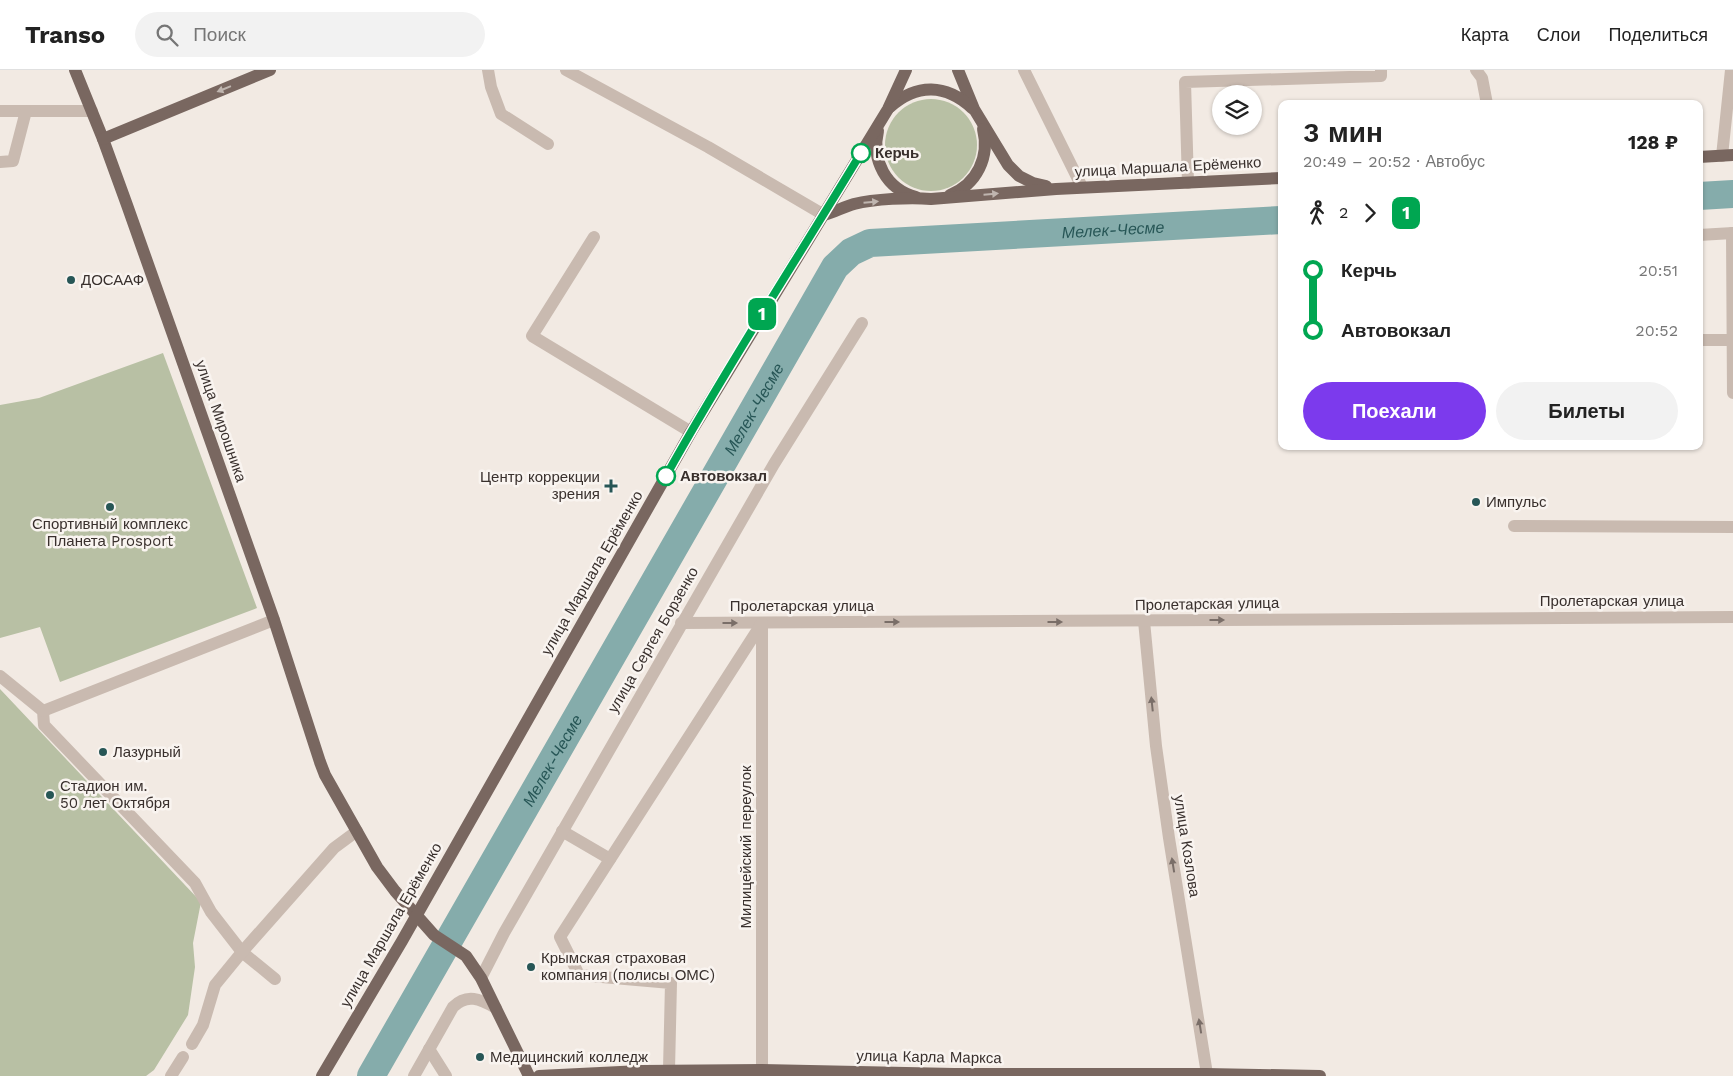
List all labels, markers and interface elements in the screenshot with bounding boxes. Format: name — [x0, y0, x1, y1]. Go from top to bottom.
search box — [135, 12, 485, 57]
text: Transo — [25, 21, 105, 49]
icon: search — [153, 21, 181, 49]
text: Поиск — [193, 23, 246, 46]
text: Карта — [1461, 24, 1509, 45]
text: Слои — [1537, 24, 1581, 45]
text: Поделиться — [1609, 24, 1708, 45]
one-way arrow — [217, 85, 232, 93]
map controls — [1212, 85, 1262, 135]
button: layers — [1212, 85, 1262, 135]
text: 3 мин — [1303, 116, 1383, 149]
text: 128 ₽ — [1628, 131, 1678, 154]
marker: Керчь — [851, 143, 871, 163]
place label: Керчь — [875, 144, 919, 162]
text: 20:49 – 20:52 · Автобус — [1303, 152, 1485, 171]
street label: улица Маршала Ерёменко — [1074, 153, 1262, 181]
one-way arrow — [983, 190, 999, 198]
one-way arrow — [863, 197, 879, 205]
icon: walk — [1303, 199, 1331, 227]
icon: forward — [1356, 199, 1384, 227]
text: 1 — [1402, 202, 1410, 223]
text: 2 — [1339, 203, 1348, 222]
water label: Мелек-Чесме — [1061, 217, 1165, 242]
text: Керчь — [1341, 259, 1397, 282]
text: 20:51 — [1638, 261, 1678, 280]
place label: ДОСААФ — [81, 271, 144, 289]
marker: ДОСААФ — [65, 274, 77, 286]
line badge: 1 — [746, 298, 778, 330]
text: 1 — [758, 303, 766, 324]
text: Автовокзал — [1341, 319, 1451, 342]
text: 20:52 — [1635, 321, 1678, 340]
street label: улица Мирошника — [192, 358, 251, 485]
water label: Мелек-Чесме — [720, 360, 787, 458]
button: Поехали — [1303, 382, 1486, 440]
button: Билеты — [1496, 382, 1678, 440]
marker: Автовокзал — [656, 466, 676, 486]
place label: Автовокзал — [680, 467, 767, 485]
place label: Центр коррекции зрения — [480, 468, 600, 503]
marker: Центр коррекции зрения — [604, 479, 618, 493]
street label: улица Маршала Ерёменко — [537, 488, 647, 658]
place label: Импульс — [1486, 493, 1547, 511]
marker: Импульс — [1470, 496, 1482, 508]
marker: Спортивный комплекс Планета Prosport — [104, 501, 116, 513]
place label: Спортивный комплекс Планета Prosport — [32, 515, 188, 550]
street label: улица Сергея Борзенко — [604, 564, 702, 716]
street label: Пролетарская улица — [1540, 592, 1685, 610]
street label: Пролетарская улица — [1135, 594, 1280, 614]
street label: Пролетарская улица — [730, 597, 875, 615]
one-way arrow — [1209, 616, 1225, 624]
one-way arrow — [884, 618, 900, 626]
one-way arrow — [1047, 618, 1063, 626]
one-way arrow — [722, 619, 738, 627]
one-way arrow — [1148, 696, 1156, 712]
water label: Мелек-Чесме — [518, 711, 586, 810]
place label: Лазурный — [113, 743, 181, 761]
marker: Лазурный — [97, 746, 109, 758]
street label: Милицейский переулок — [737, 765, 755, 929]
place label: Стадион им. 50 лет Октября — [60, 777, 170, 812]
marker: Стадион им. 50 лет Октября — [44, 789, 56, 801]
street label: улица Козлова — [1170, 794, 1204, 899]
street label: улица Маршала Ерёменко — [336, 840, 446, 1010]
one-way arrow — [1169, 857, 1177, 873]
place label: Крымская страховая компания (полисы ОМС) — [541, 949, 715, 984]
marker: Крымская страховая компания (полисы ОМС) — [525, 961, 537, 973]
one-way arrow — [1195, 1017, 1203, 1033]
street label: улица Карла Маркса — [856, 1047, 1002, 1067]
place label: Медицинский колледж — [490, 1048, 648, 1066]
marker: Медицинский колледж — [474, 1051, 486, 1063]

